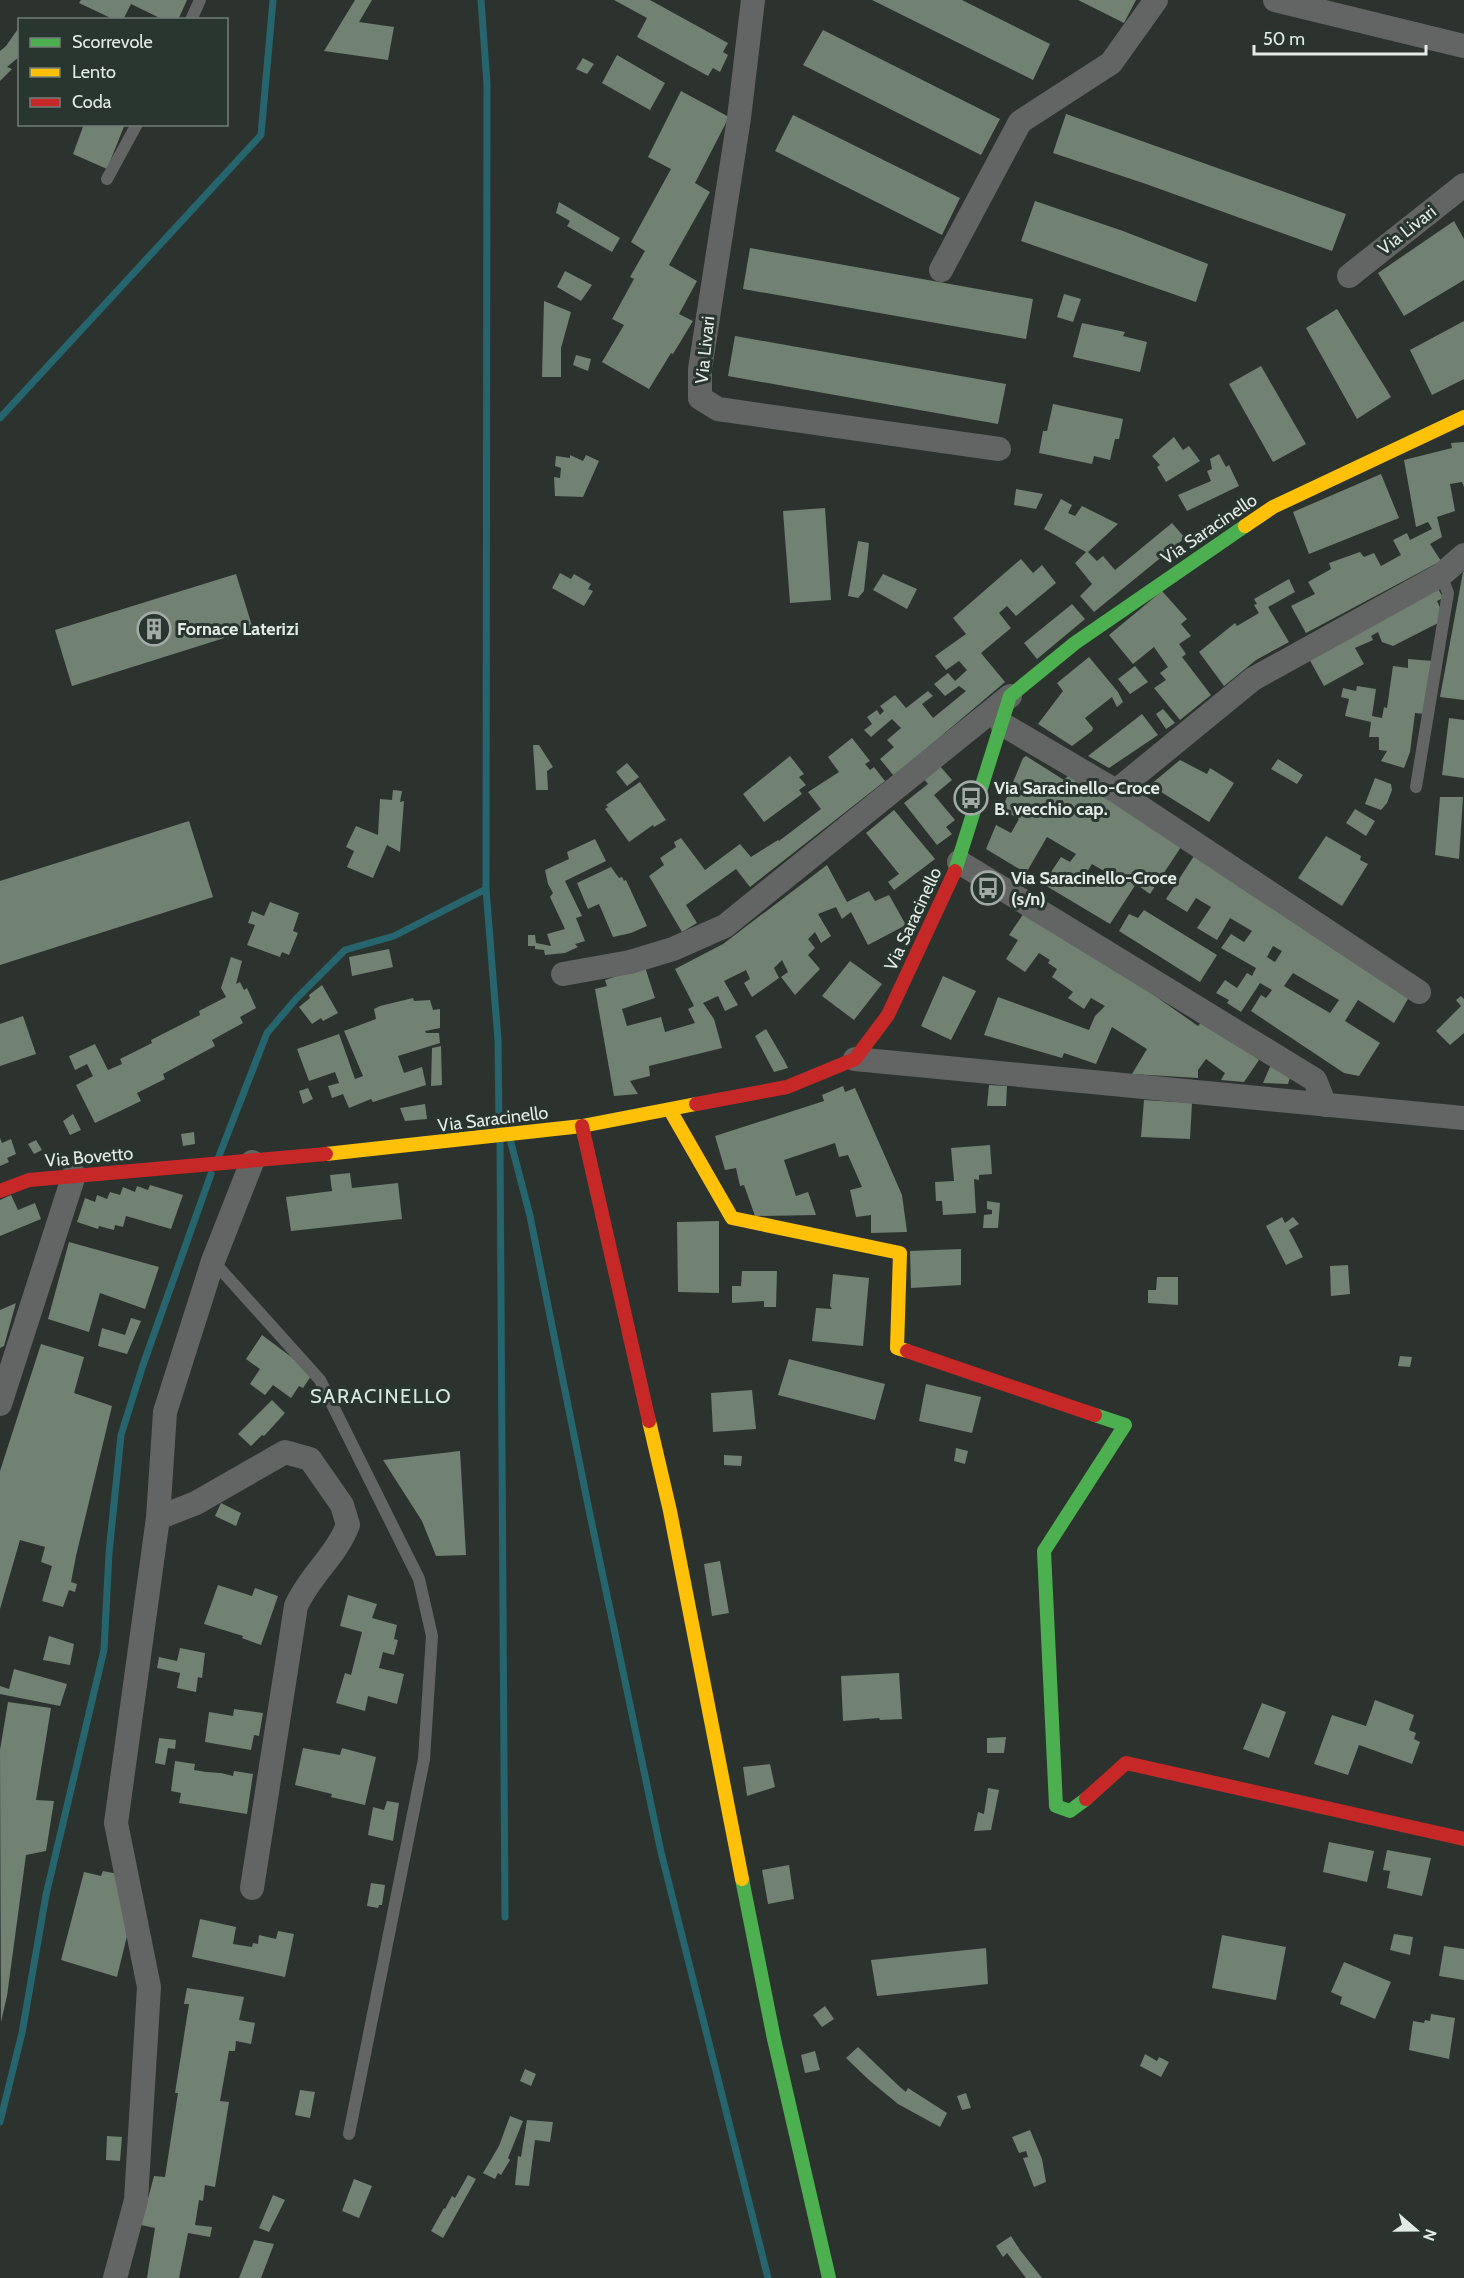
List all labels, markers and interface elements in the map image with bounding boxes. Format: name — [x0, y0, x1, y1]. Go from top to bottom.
legend — [18, 18, 228, 126]
scale bar — [1254, 18, 1426, 56]
text: 50 m — [1263, 28, 1305, 50]
text: Scorrevole — [72, 31, 153, 53]
text: Lento — [72, 61, 116, 83]
text: Coda — [72, 91, 112, 113]
street label: Via Livari — [1373, 200, 1441, 260]
street label: Via Livari — [691, 315, 719, 385]
street label: Via Saracinello — [1157, 489, 1261, 569]
building icon: Fornace Laterizi — [136, 611, 172, 647]
place label: Fornace Laterizi — [177, 618, 299, 640]
place label: Via Saracinello-Croce B. vecchio cap. — [994, 777, 1160, 820]
bus stop icon: Via Saracinello-Croce B. vecchio cap. — [953, 780, 989, 816]
street label: Via Saracinello — [880, 864, 947, 974]
place label: Via Saracinello-Croce (s/n) — [1011, 867, 1177, 910]
bus stop icon: Via Saracinello-Croce (s/n) — [970, 870, 1006, 906]
street label: Via Saracinello — [436, 1101, 550, 1137]
street label: Via Bovetto — [44, 1142, 134, 1172]
district label: SARACINELLO — [310, 1384, 452, 1408]
north arrow — [1386, 2200, 1446, 2260]
text: N — [1419, 2226, 1440, 2244]

